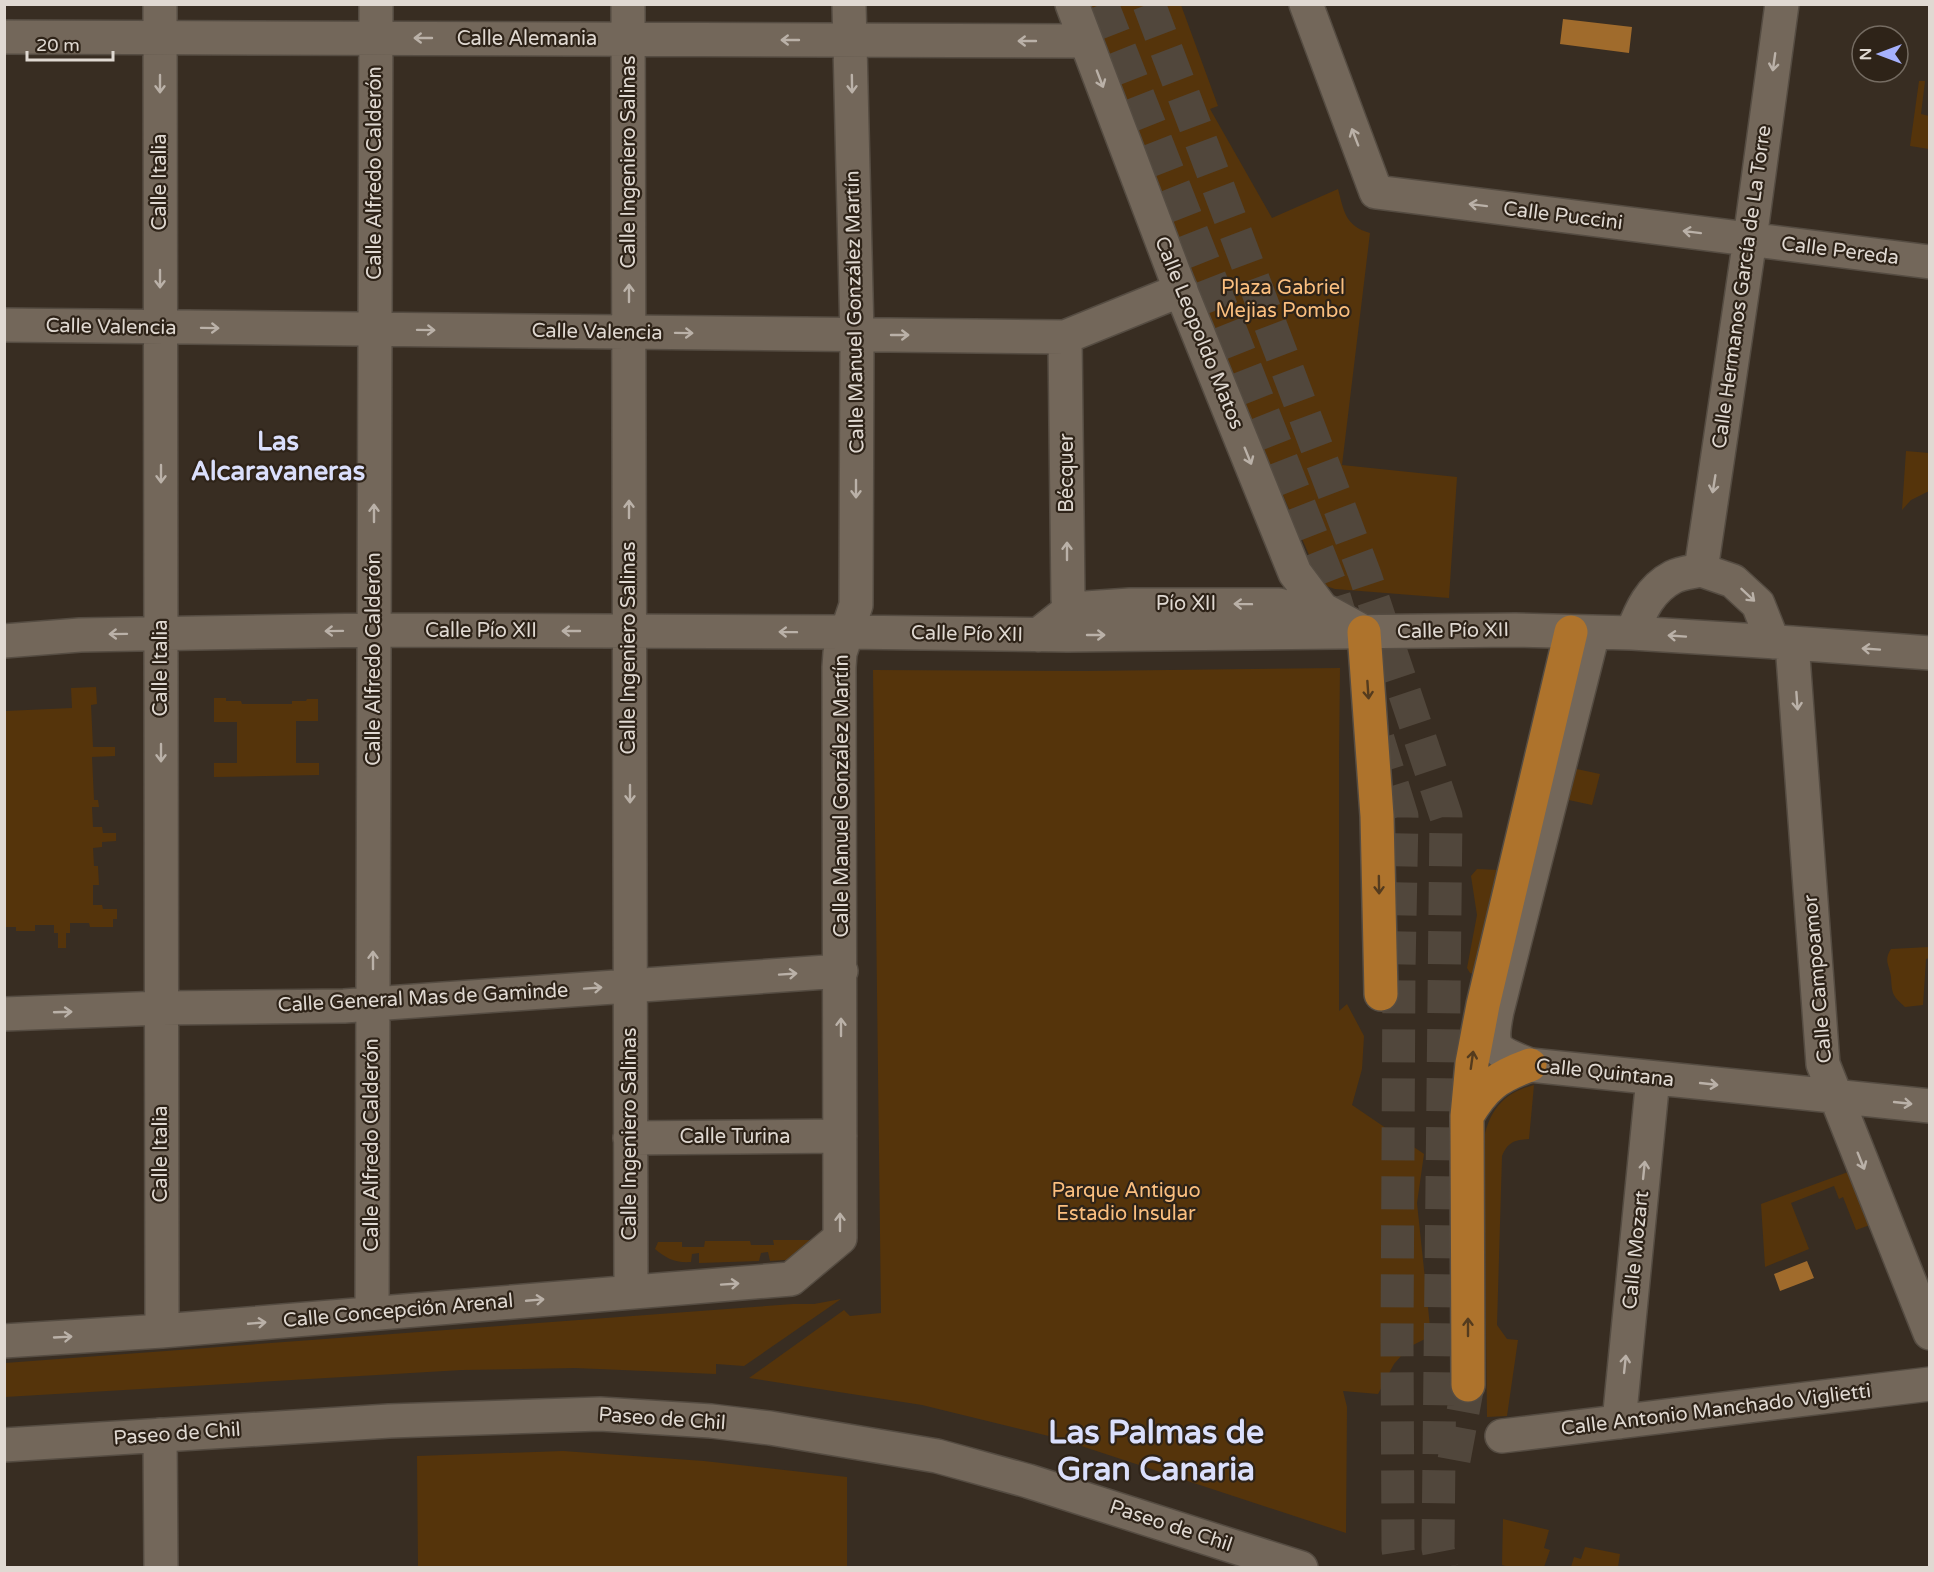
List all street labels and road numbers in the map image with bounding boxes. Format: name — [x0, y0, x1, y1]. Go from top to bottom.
street label: Calle Alemania — [457, 27, 597, 51]
street label: Calle Ingeniero Salinas — [617, 56, 641, 268]
street label: Calle Alfredo Calderón — [363, 66, 387, 280]
street label: Calle Hermanos García de La Torre — [1707, 124, 1777, 450]
street label: Calle Italia — [148, 133, 172, 231]
street label: Calle Manuel González Martín — [841, 170, 869, 454]
street label: Calle Puccini — [1502, 197, 1624, 235]
street label: Calle Pereda — [1780, 232, 1900, 270]
street label: Calle Leopoldo Matos — [1149, 233, 1249, 433]
street label: Calle Valencia — [45, 314, 177, 340]
street label: Calle Valencia — [531, 319, 663, 345]
street label: Bécquer — [1055, 433, 1079, 513]
street label: Calle Ingeniero Salinas — [617, 542, 641, 754]
street label: Calle Alfredo Calderón — [362, 552, 386, 766]
street label: Pío XII — [1156, 592, 1216, 616]
street label: Calle Pío XII — [1397, 618, 1509, 644]
street label: Calle Italia — [149, 619, 173, 717]
street label: Calle Pío XII — [425, 619, 537, 643]
street label: Calle Pío XII — [911, 621, 1023, 647]
street label: Calle Manuel González Martín — [830, 654, 854, 938]
street label: Calle Campoamor — [1799, 893, 1837, 1064]
street label: Calle General Mas de Gaminde — [277, 978, 569, 1018]
street label: Calle Ingeniero Salinas — [618, 1028, 642, 1240]
street label: Calle Alfredo Calderón — [360, 1038, 384, 1252]
street label: Calle Quintana — [1535, 1054, 1675, 1092]
street label: Calle Italia — [149, 1105, 173, 1203]
street label: Calle Turina — [680, 1125, 790, 1149]
street label: Calle Mozart — [1618, 1189, 1654, 1311]
street label: Calle Concepción Arenal — [282, 1289, 514, 1333]
street label: Calle Antonio Manchado Viglietti — [1560, 1379, 1872, 1441]
street label: Paseo de Chil — [598, 1403, 726, 1435]
street label: Paseo de Chil — [113, 1418, 241, 1450]
street label: Paseo de Chil — [1107, 1495, 1235, 1557]

